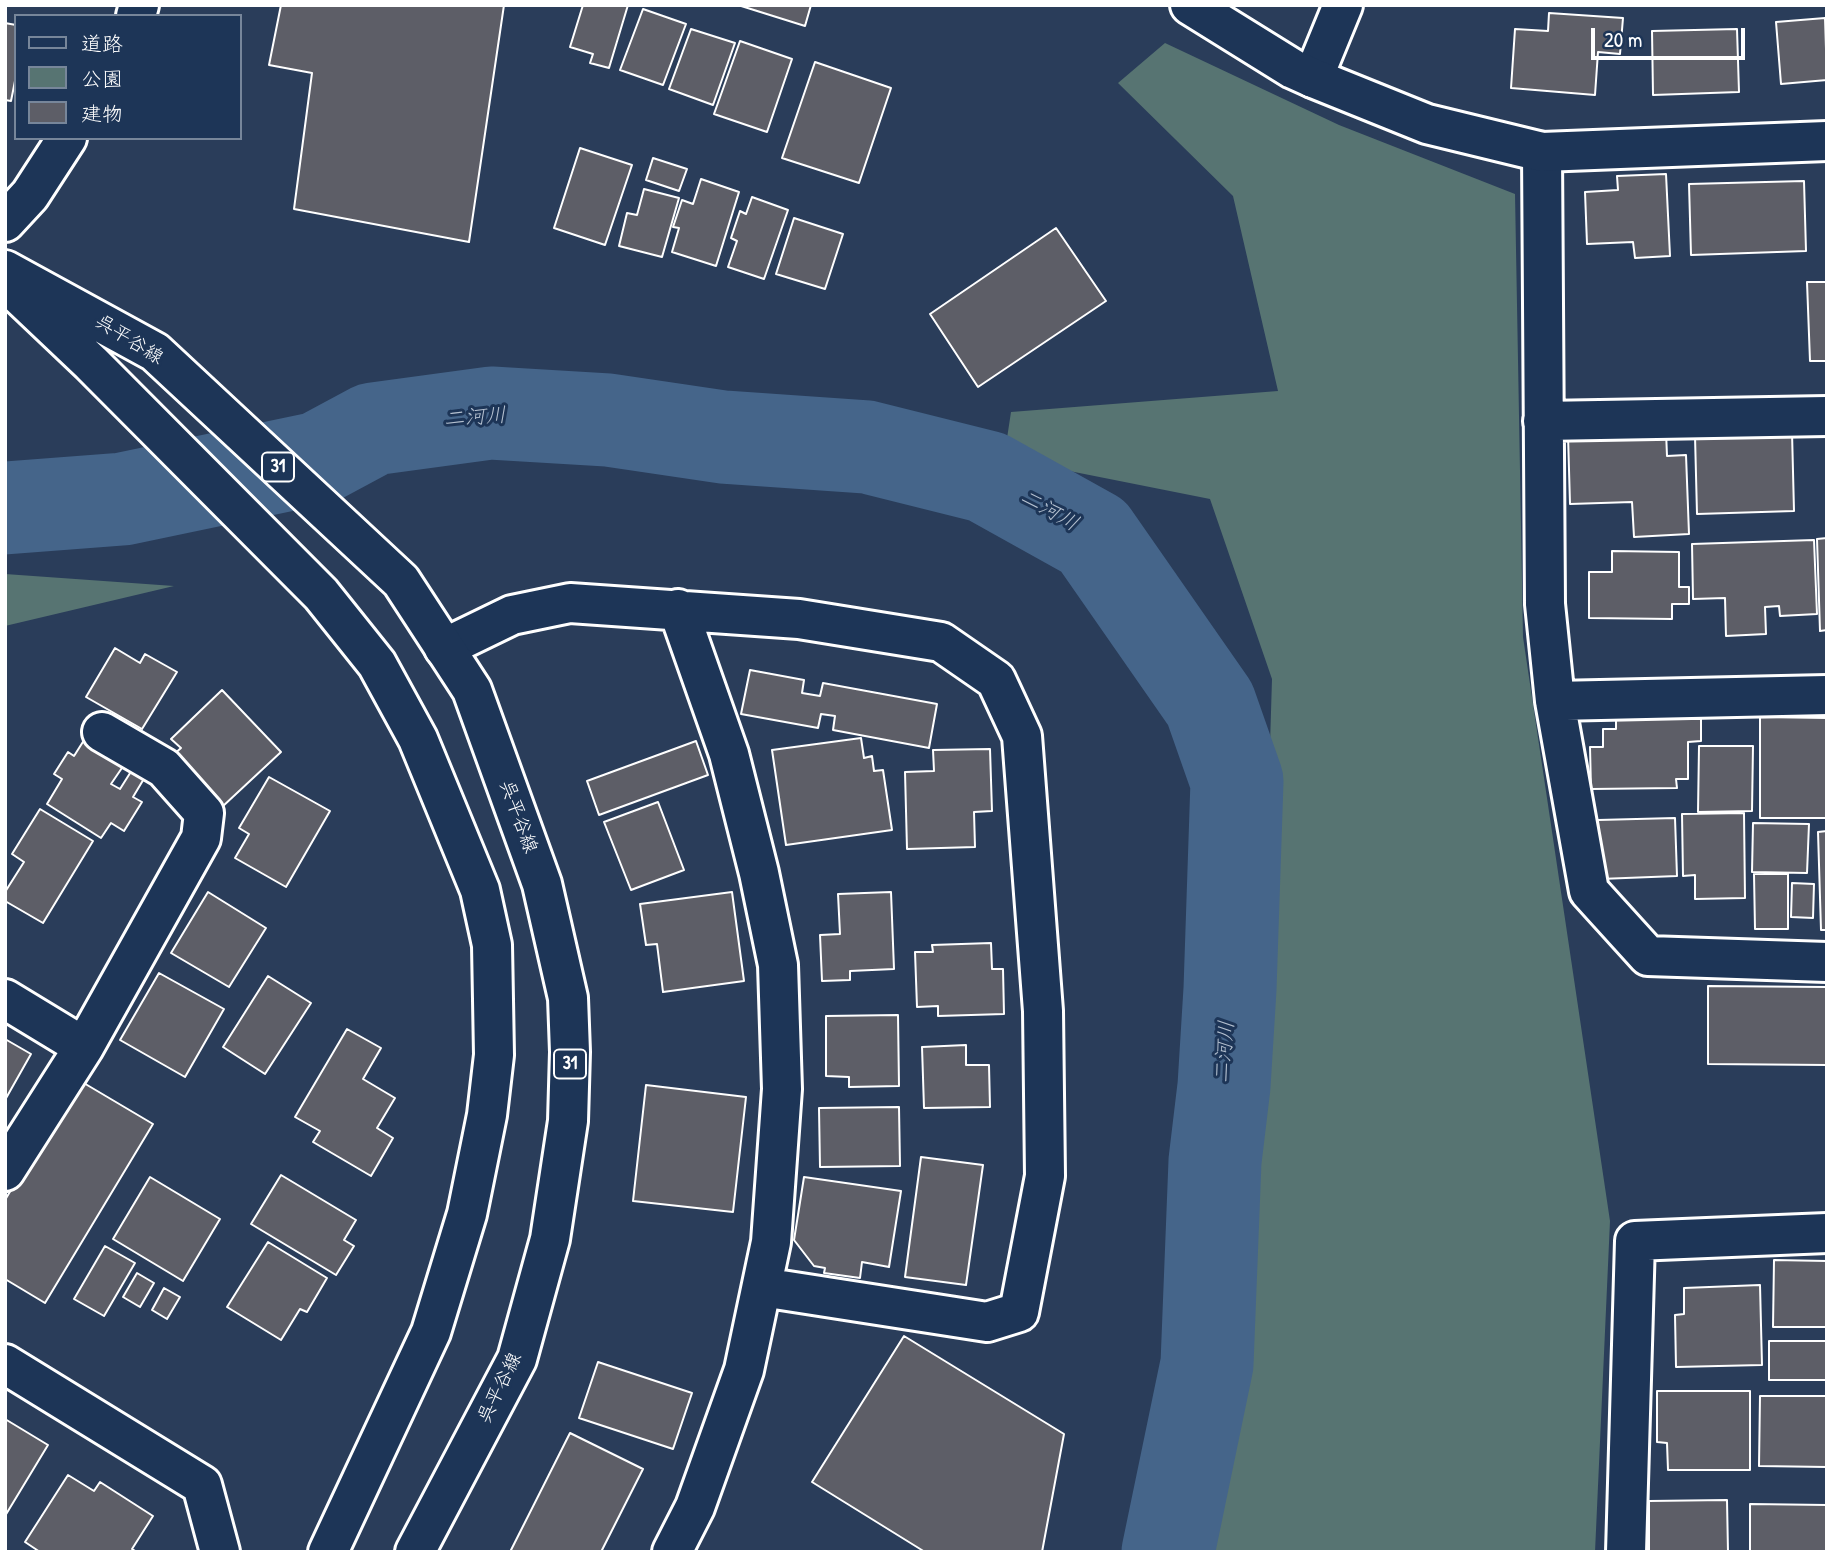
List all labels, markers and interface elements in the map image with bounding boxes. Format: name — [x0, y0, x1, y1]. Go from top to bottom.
legend — [14, 14, 242, 140]
scale bar — [1594, 14, 1748, 58]
text: 20 m — [1604, 25, 1642, 54]
text: 道路 — [81, 29, 123, 58]
text: 公園 — [81, 64, 123, 93]
text: 建物 — [81, 99, 123, 128]
street label: 呉平谷線 — [91, 310, 167, 370]
water label: 二河川 — [443, 403, 507, 433]
road number: 31 — [262, 452, 294, 481]
water label: 二河川 — [1015, 485, 1083, 537]
street label: 呉平谷線 — [494, 777, 542, 857]
water label: 二河川 — [1210, 1020, 1240, 1084]
road number: 31 — [554, 1050, 586, 1078]
street label: 呉平谷線 — [473, 1349, 527, 1427]

